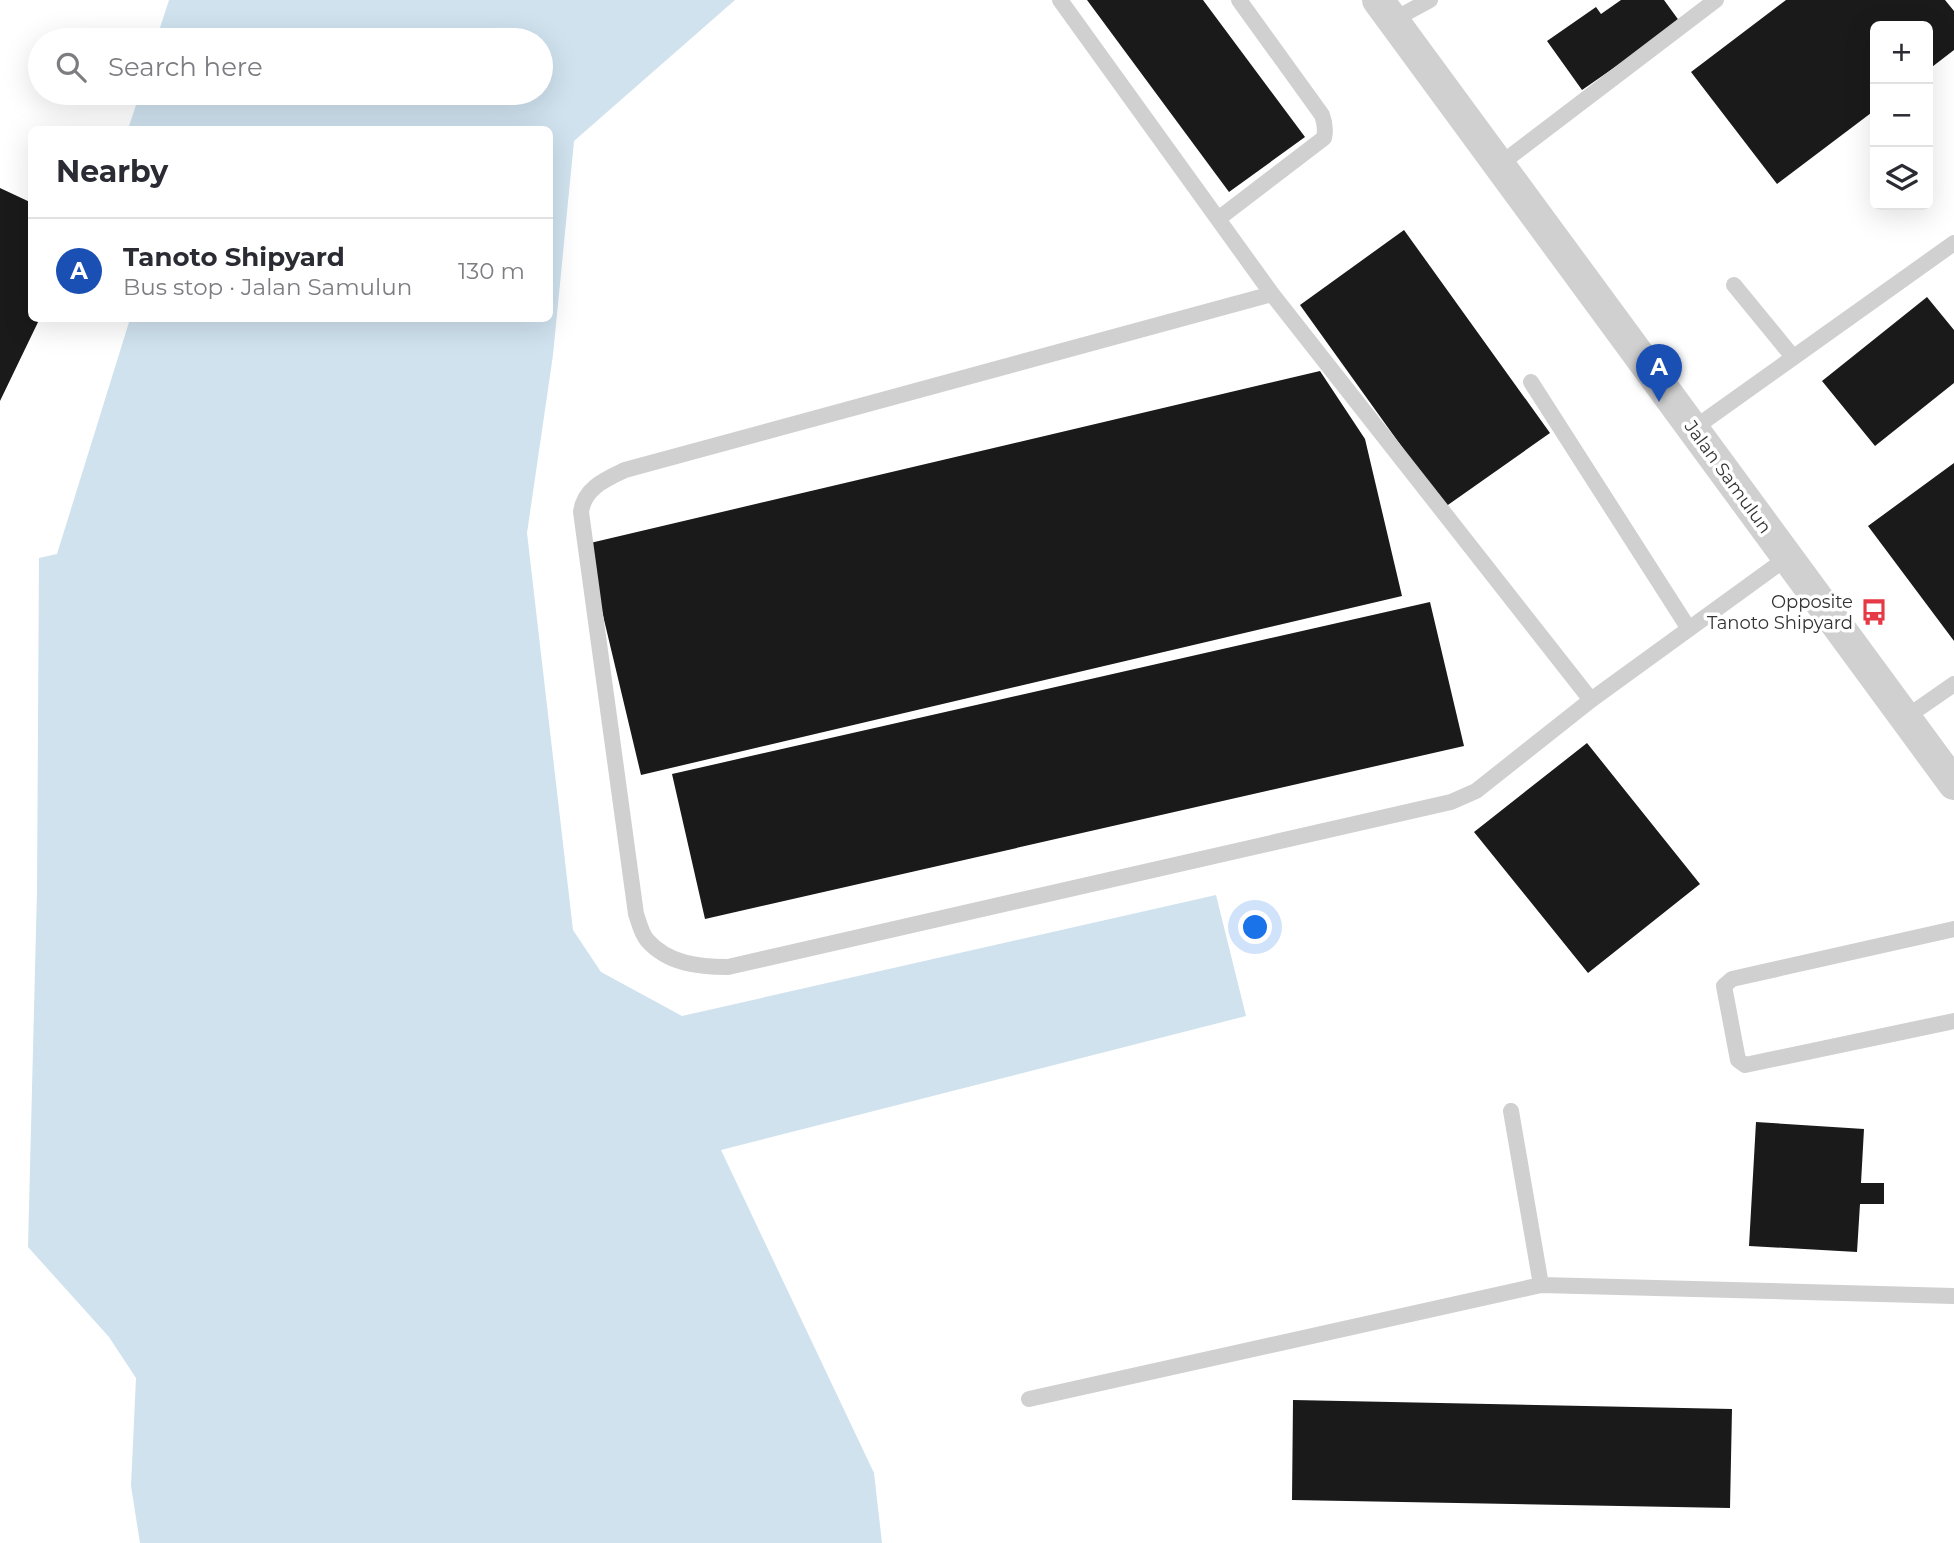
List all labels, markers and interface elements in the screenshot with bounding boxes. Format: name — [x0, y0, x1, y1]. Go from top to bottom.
map controls — [1870, 21, 1933, 210]
button: + — [1870, 21, 1933, 84]
search box — [28, 28, 553, 105]
icon: search — [52, 48, 90, 86]
text: Search here — [108, 51, 263, 83]
button: − — [1870, 84, 1933, 147]
button: layers — [1870, 147, 1933, 210]
text: Nearby — [56, 153, 168, 190]
text: Tanoto Shipyard — [123, 241, 345, 273]
text: A — [70, 257, 88, 285]
text: 130 m — [458, 257, 525, 285]
text: Bus stop · Jalan Samulun — [123, 273, 412, 301]
pin: A — [1636, 344, 1682, 402]
street label: Jalan Samulun — [1679, 416, 1776, 538]
place label: Opposite Tanoto Shipyard — [1707, 591, 1853, 634]
bus stop icon: Opposite Tanoto Shipyard — [1859, 597, 1889, 627]
your location — [1238, 910, 1272, 944]

